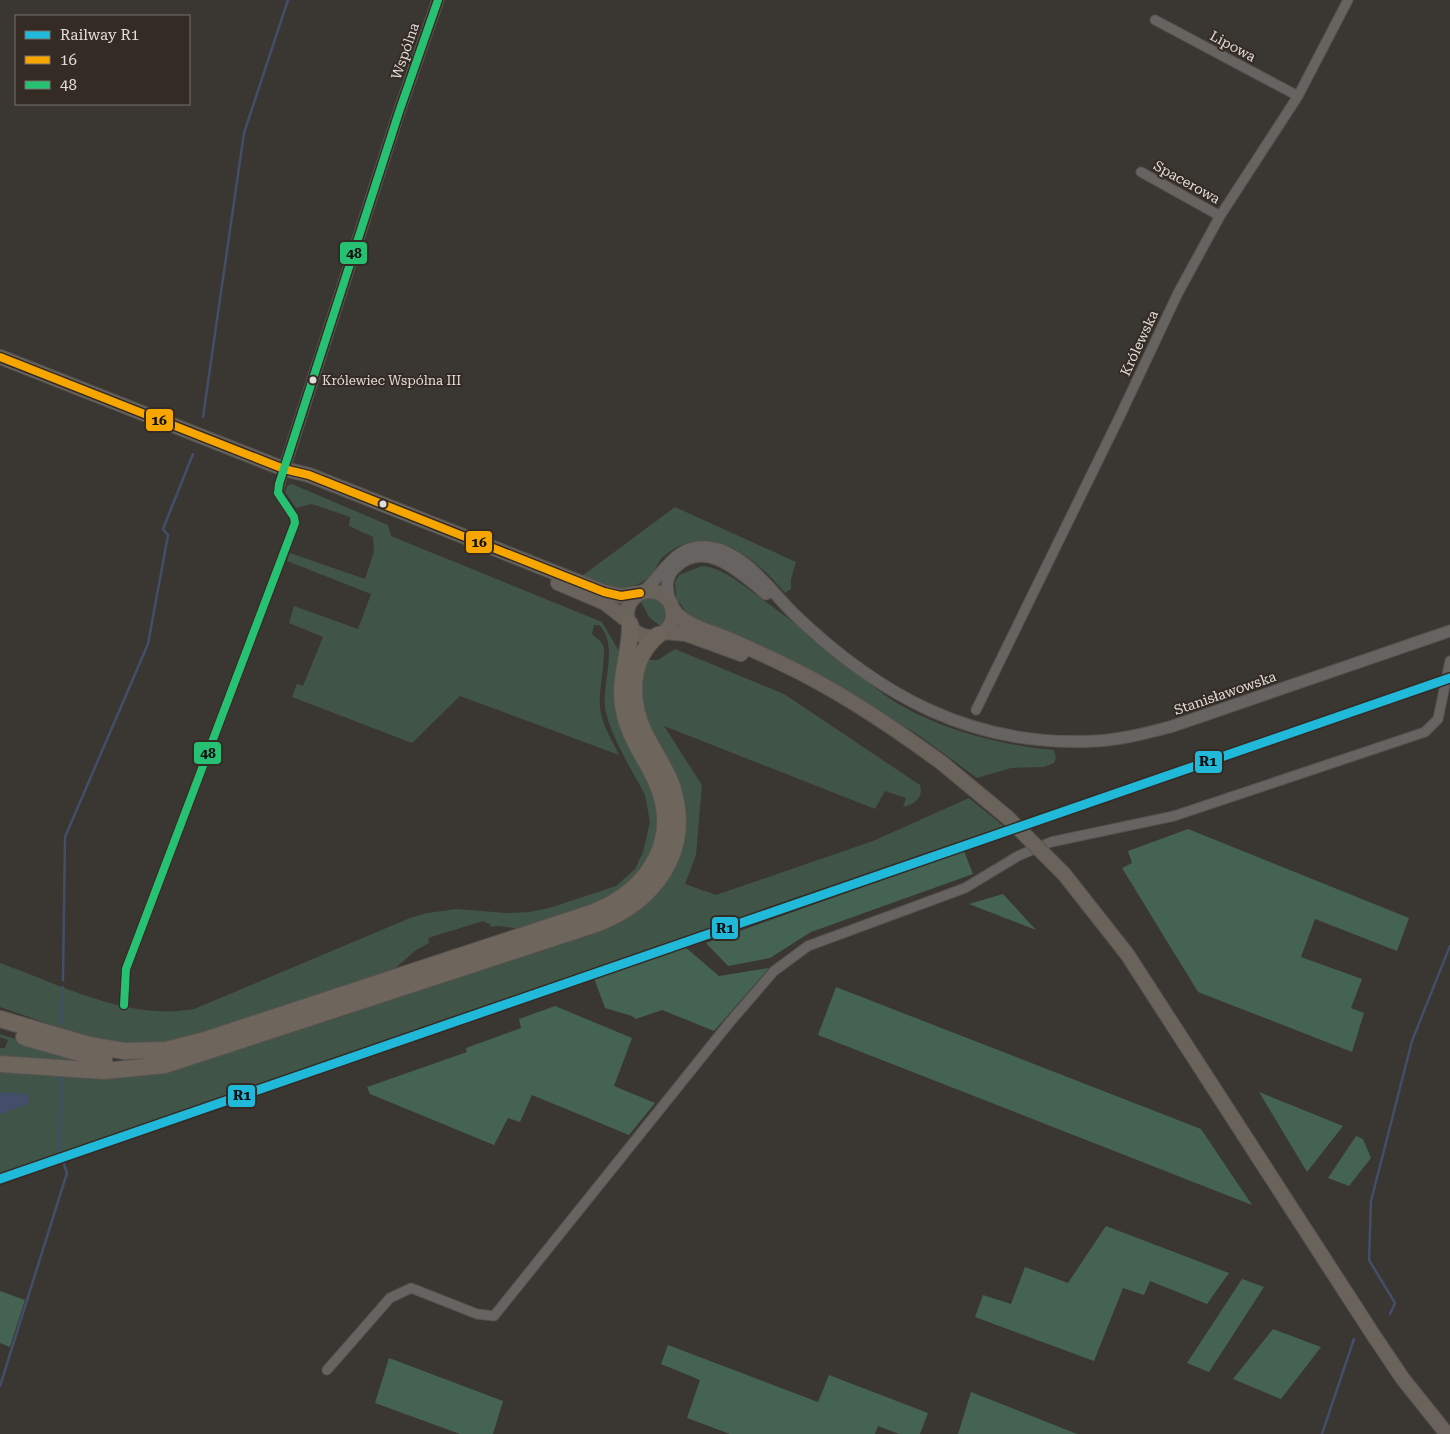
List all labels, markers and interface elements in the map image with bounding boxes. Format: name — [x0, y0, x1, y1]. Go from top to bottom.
legend — [15, 15, 190, 105]
street label: Wspólna — [388, 20, 422, 82]
text: Railway R1 — [60, 26, 139, 44]
street label: Lipowa — [1207, 27, 1259, 65]
text: 16 — [60, 51, 77, 69]
text: 48 — [60, 76, 77, 94]
street label: Spacerowa — [1151, 157, 1223, 207]
line badge: 48 — [339, 241, 368, 265]
text: 48 — [346, 245, 362, 261]
street label: Królewska — [1117, 307, 1161, 378]
place label: Królewiec Wspólna III — [322, 373, 461, 388]
marker: Królewiec Wspólna III — [308, 375, 318, 385]
line badge: 16 — [145, 408, 174, 432]
text: 16 — [151, 412, 167, 428]
unlabelled marker — [378, 499, 388, 509]
line badge: 16 — [465, 530, 493, 554]
text: 16 — [471, 534, 487, 550]
street label: Stanisławowska — [1172, 668, 1279, 718]
line badge: 48 — [193, 741, 222, 765]
text: 48 — [200, 745, 216, 761]
line badge: R1 — [1194, 750, 1223, 774]
text: R1 — [1199, 753, 1217, 769]
line badge: R1 — [711, 916, 739, 940]
text: R1 — [716, 920, 734, 936]
line badge: R1 — [227, 1084, 256, 1108]
text: R1 — [233, 1087, 251, 1103]

